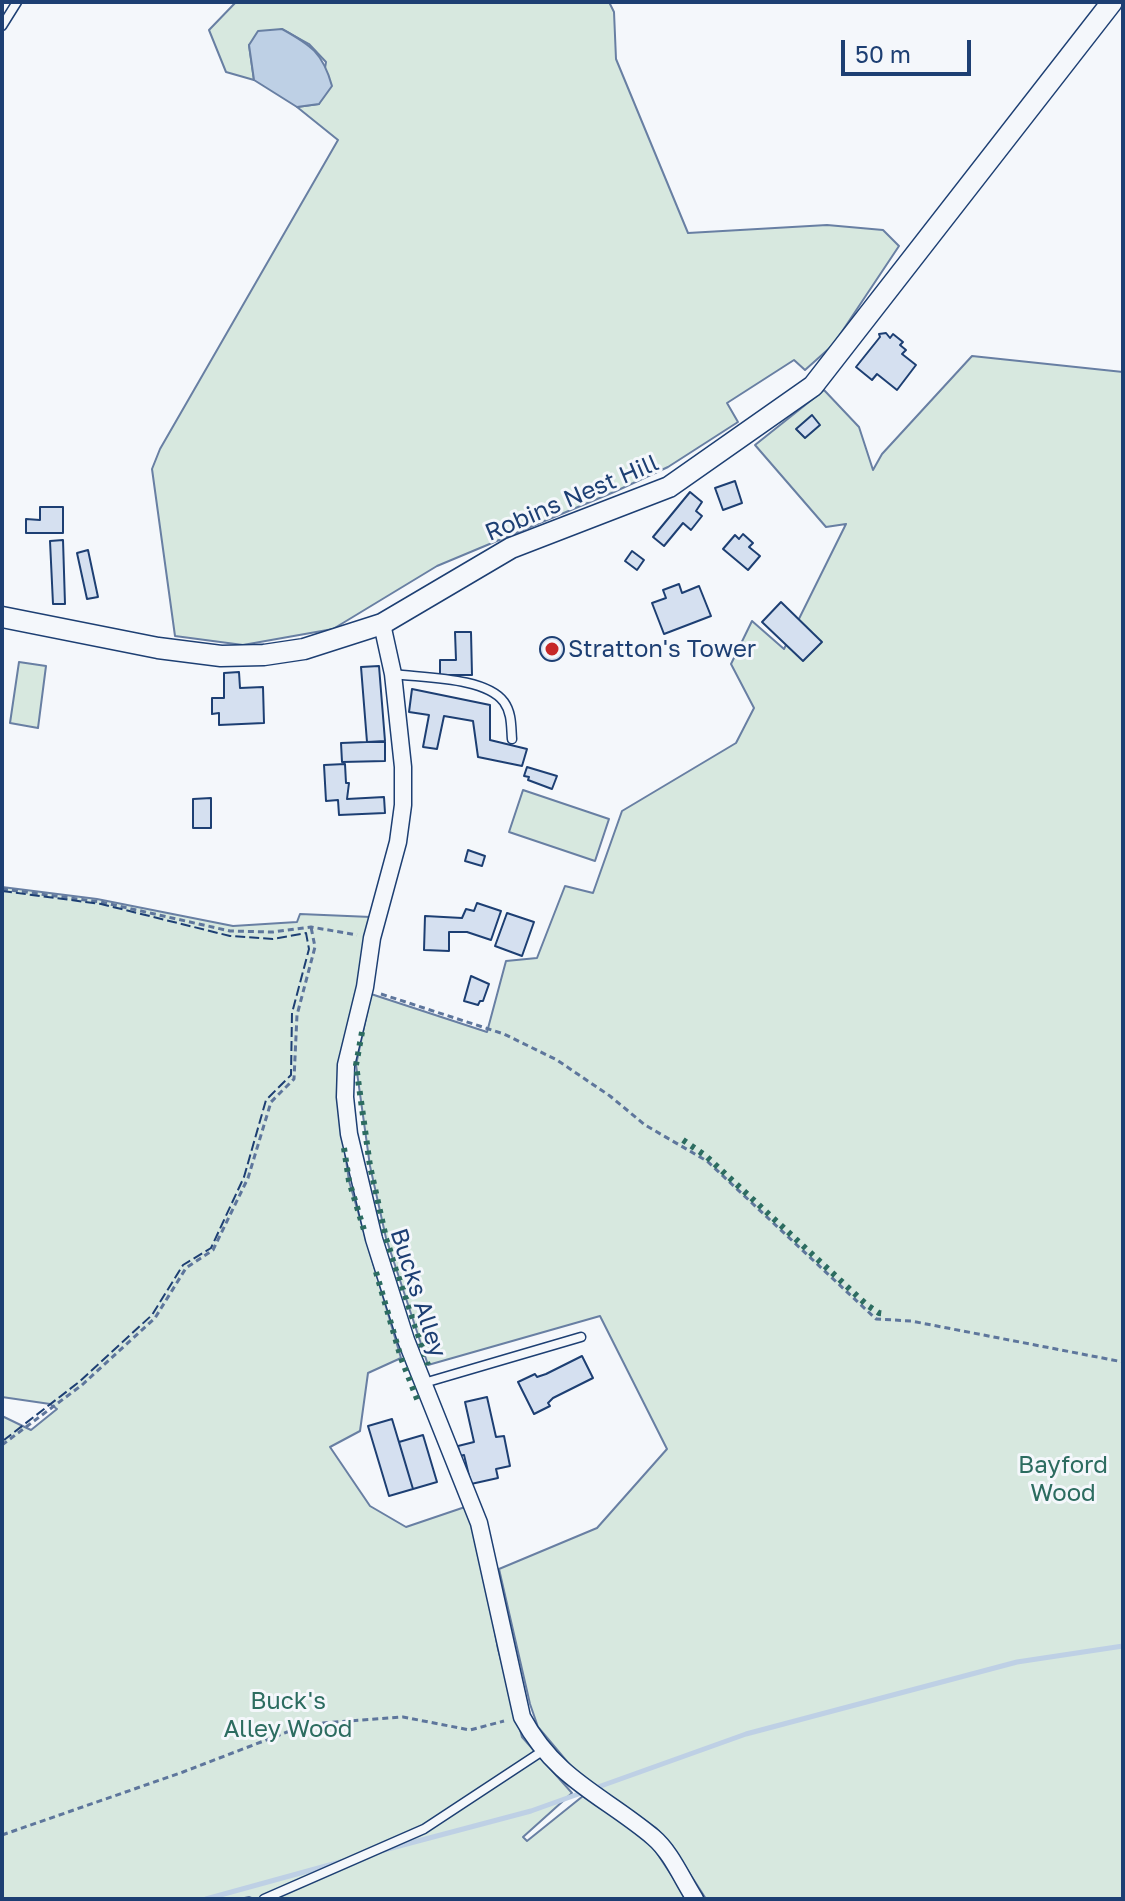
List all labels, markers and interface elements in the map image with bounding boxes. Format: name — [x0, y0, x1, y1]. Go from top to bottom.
scale bar — [845, 24, 975, 74]
text: 50 m — [855, 39, 911, 68]
street label: Robins Nest Hill — [481, 448, 663, 548]
place label: Stratton's Tower — [568, 635, 756, 663]
marker: Stratton's Tower — [543, 640, 561, 658]
street label: Bucks Alley — [384, 1225, 452, 1361]
park label: Bayford Wood — [1018, 1451, 1108, 1507]
park label: Buck's Alley Wood — [223, 1687, 353, 1743]

